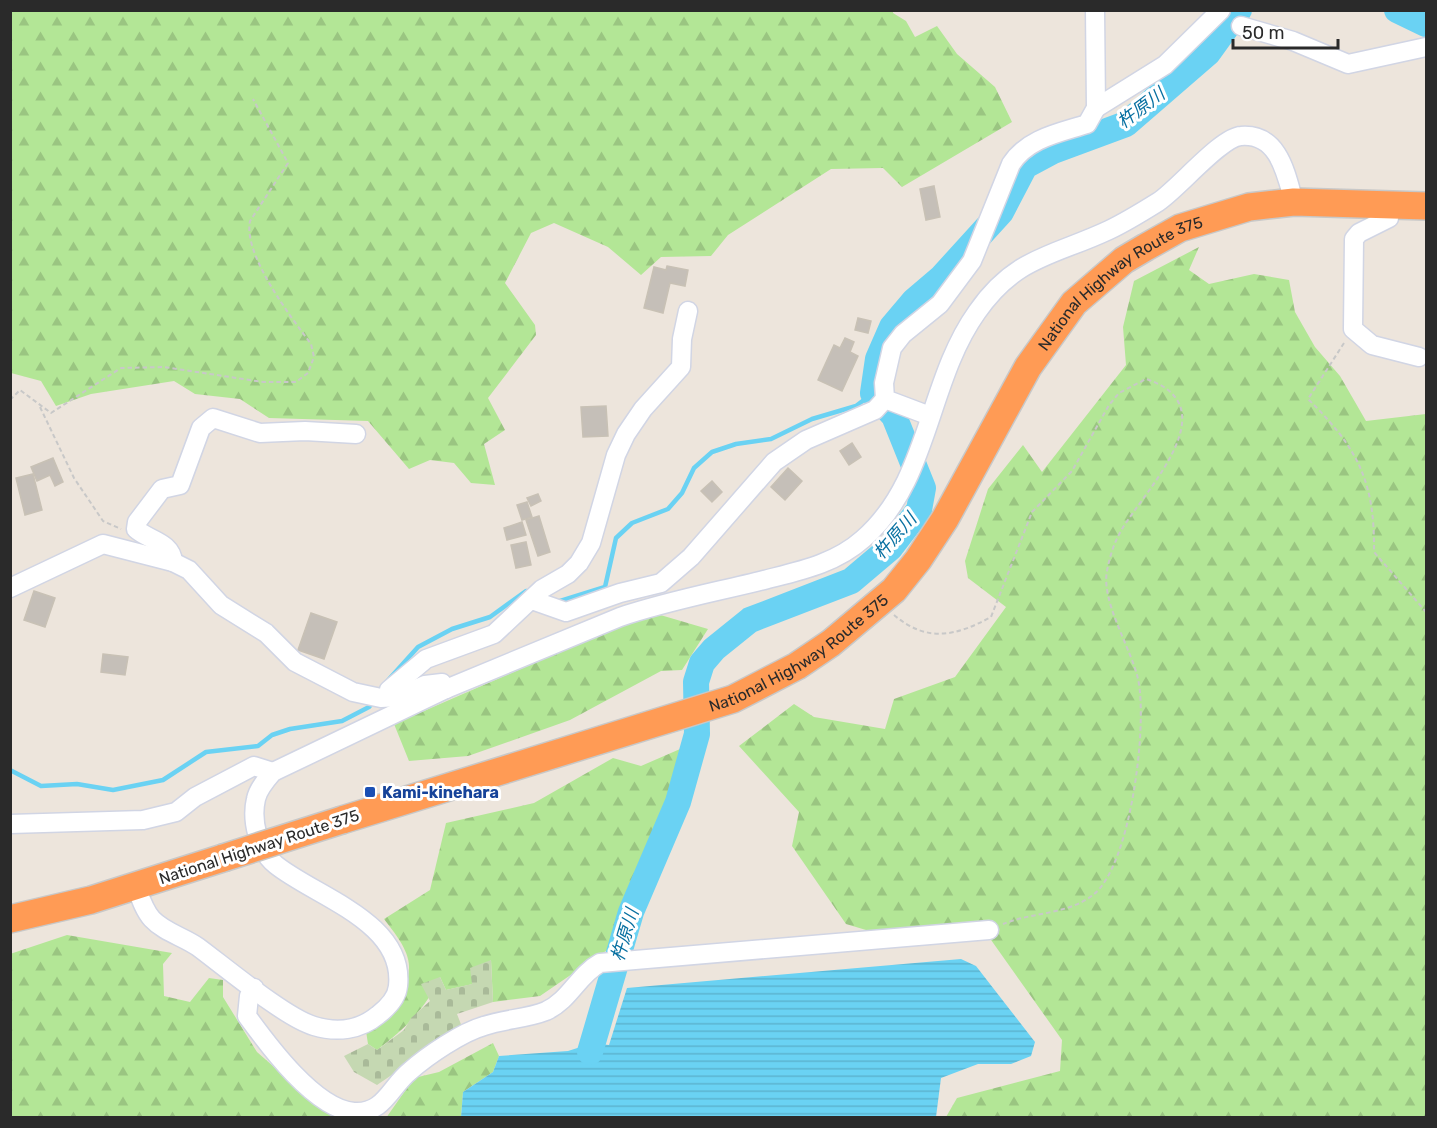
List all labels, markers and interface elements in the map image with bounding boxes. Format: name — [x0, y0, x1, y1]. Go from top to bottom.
scale bar — [1233, 12, 1338, 50]
text: 50 m — [1242, 22, 1285, 44]
water label: 杵原川 — [1113, 82, 1171, 133]
street label: National Highway Route 375 — [1034, 212, 1205, 354]
water label: 杵原川 — [869, 507, 922, 564]
street label: National Highway Route 375 — [706, 590, 892, 715]
place label: Kami-kinehara — [382, 783, 499, 802]
marker: Kami-kinehara — [363, 785, 377, 799]
street label: National Highway Route 375 — [157, 806, 361, 888]
water label: 杵原川 — [607, 904, 644, 964]

